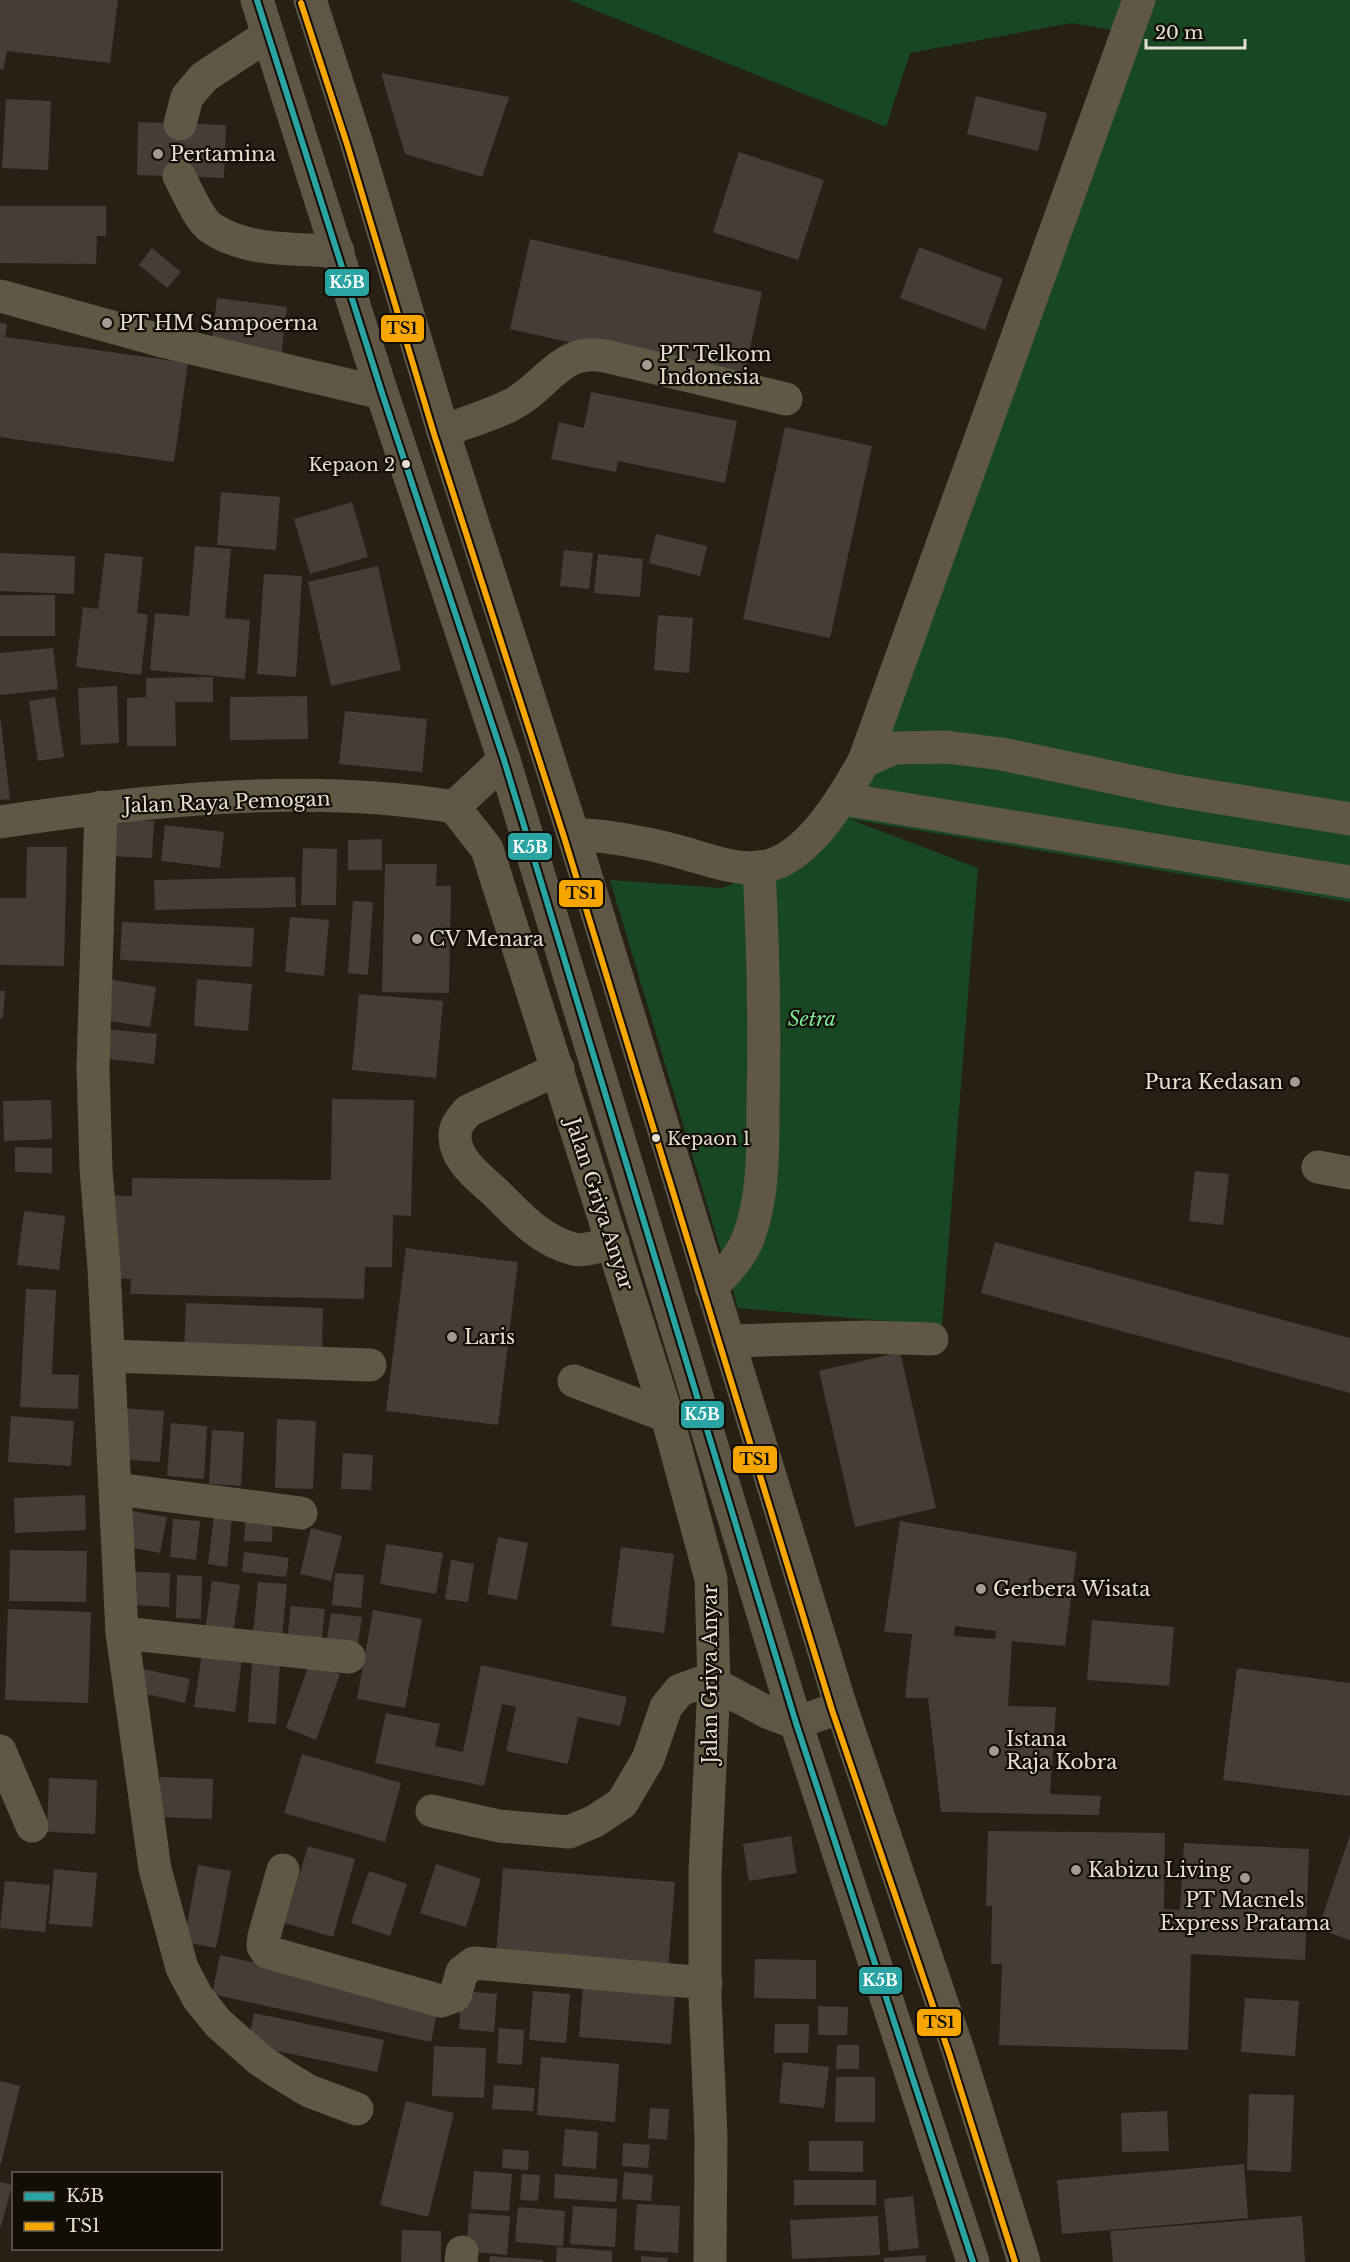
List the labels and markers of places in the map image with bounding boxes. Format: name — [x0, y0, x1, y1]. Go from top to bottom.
place label: Pertamina — [170, 142, 277, 166]
marker: Pertamina — [151, 147, 165, 161]
place label: PT HM Sampoerna — [119, 311, 319, 335]
marker: PT HM Sampoerna — [100, 316, 114, 330]
place label: PT Telkom Indonesia — [659, 342, 772, 389]
marker: PT Telkom Indonesia — [640, 358, 654, 372]
place label: Kepaon 2 — [308, 454, 395, 476]
marker: Kepaon 2 — [400, 458, 412, 470]
place label: CV Menara — [429, 927, 545, 951]
marker: CV Menara — [410, 932, 424, 946]
place label: Pura Kedasan — [1145, 1070, 1283, 1094]
marker: Pura Kedasan — [1288, 1075, 1302, 1089]
place label: Kepaon 1 — [667, 1128, 751, 1150]
marker: Kepaon 1 — [650, 1132, 662, 1144]
place label: Laris — [464, 1325, 515, 1349]
marker: Laris — [445, 1330, 459, 1344]
place label: Gerbera Wisata — [993, 1577, 1151, 1601]
marker: Gerbera Wisata — [974, 1582, 988, 1596]
place label: Istana Raja Kobra — [1006, 1727, 1118, 1774]
marker: Istana Raja Kobra — [987, 1744, 1001, 1758]
place label: Kabizu Living — [1088, 1858, 1232, 1882]
marker: Kabizu Living — [1069, 1863, 1083, 1877]
marker: PT Macnels Express Pratama — [1238, 1871, 1252, 1885]
place label: PT Macnels Express Pratama — [1160, 1888, 1331, 1935]

